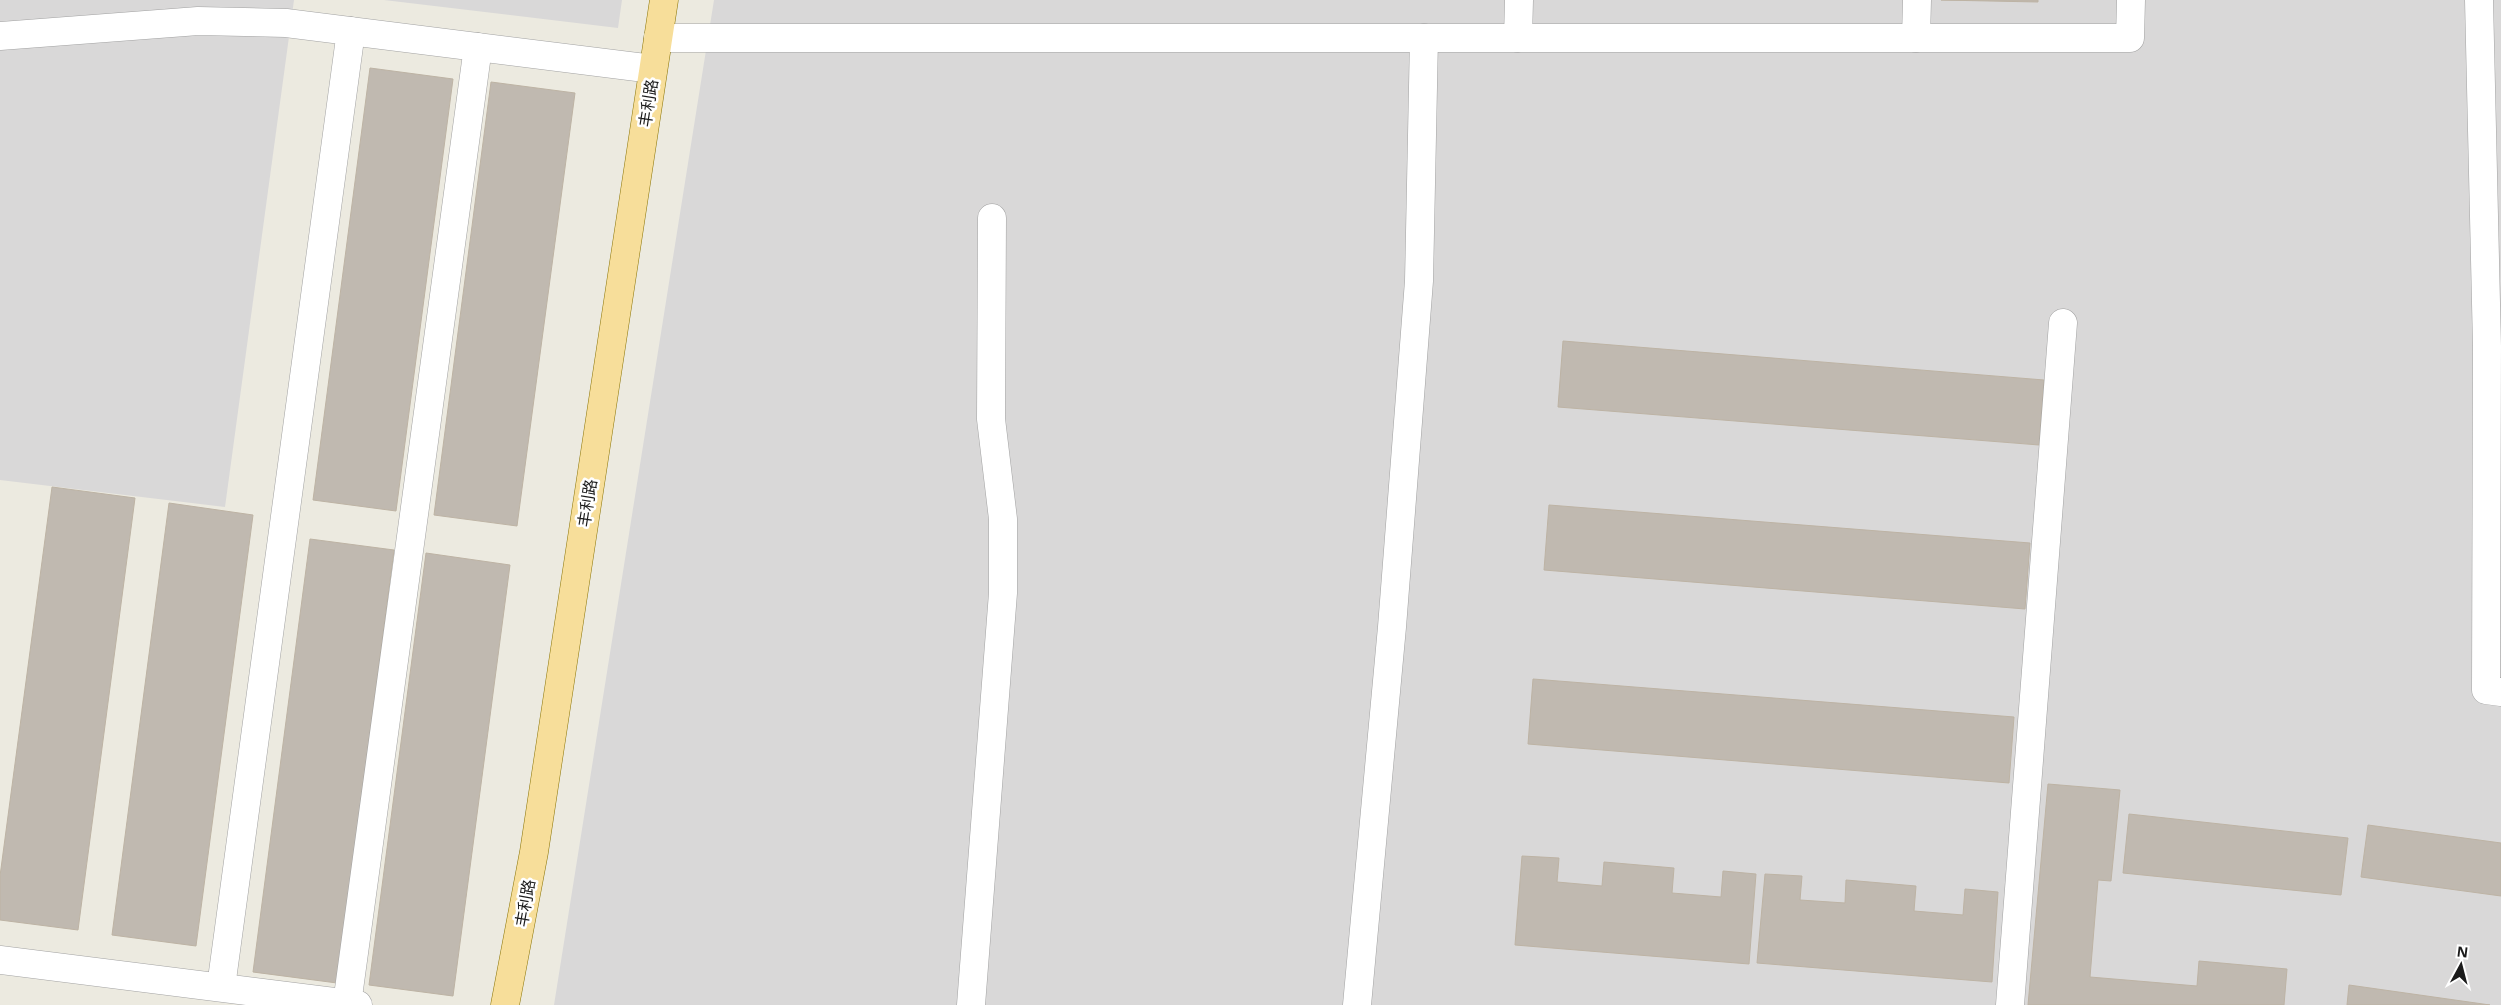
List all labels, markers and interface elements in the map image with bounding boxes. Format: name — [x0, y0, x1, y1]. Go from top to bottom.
street label: 丰利路 — [633, 78, 663, 128]
street label: 丰利路 — [572, 478, 602, 528]
street label: 丰利路 — [510, 877, 540, 929]
north arrow — [2436, 940, 2486, 990]
text: N — [2456, 941, 2469, 962]

